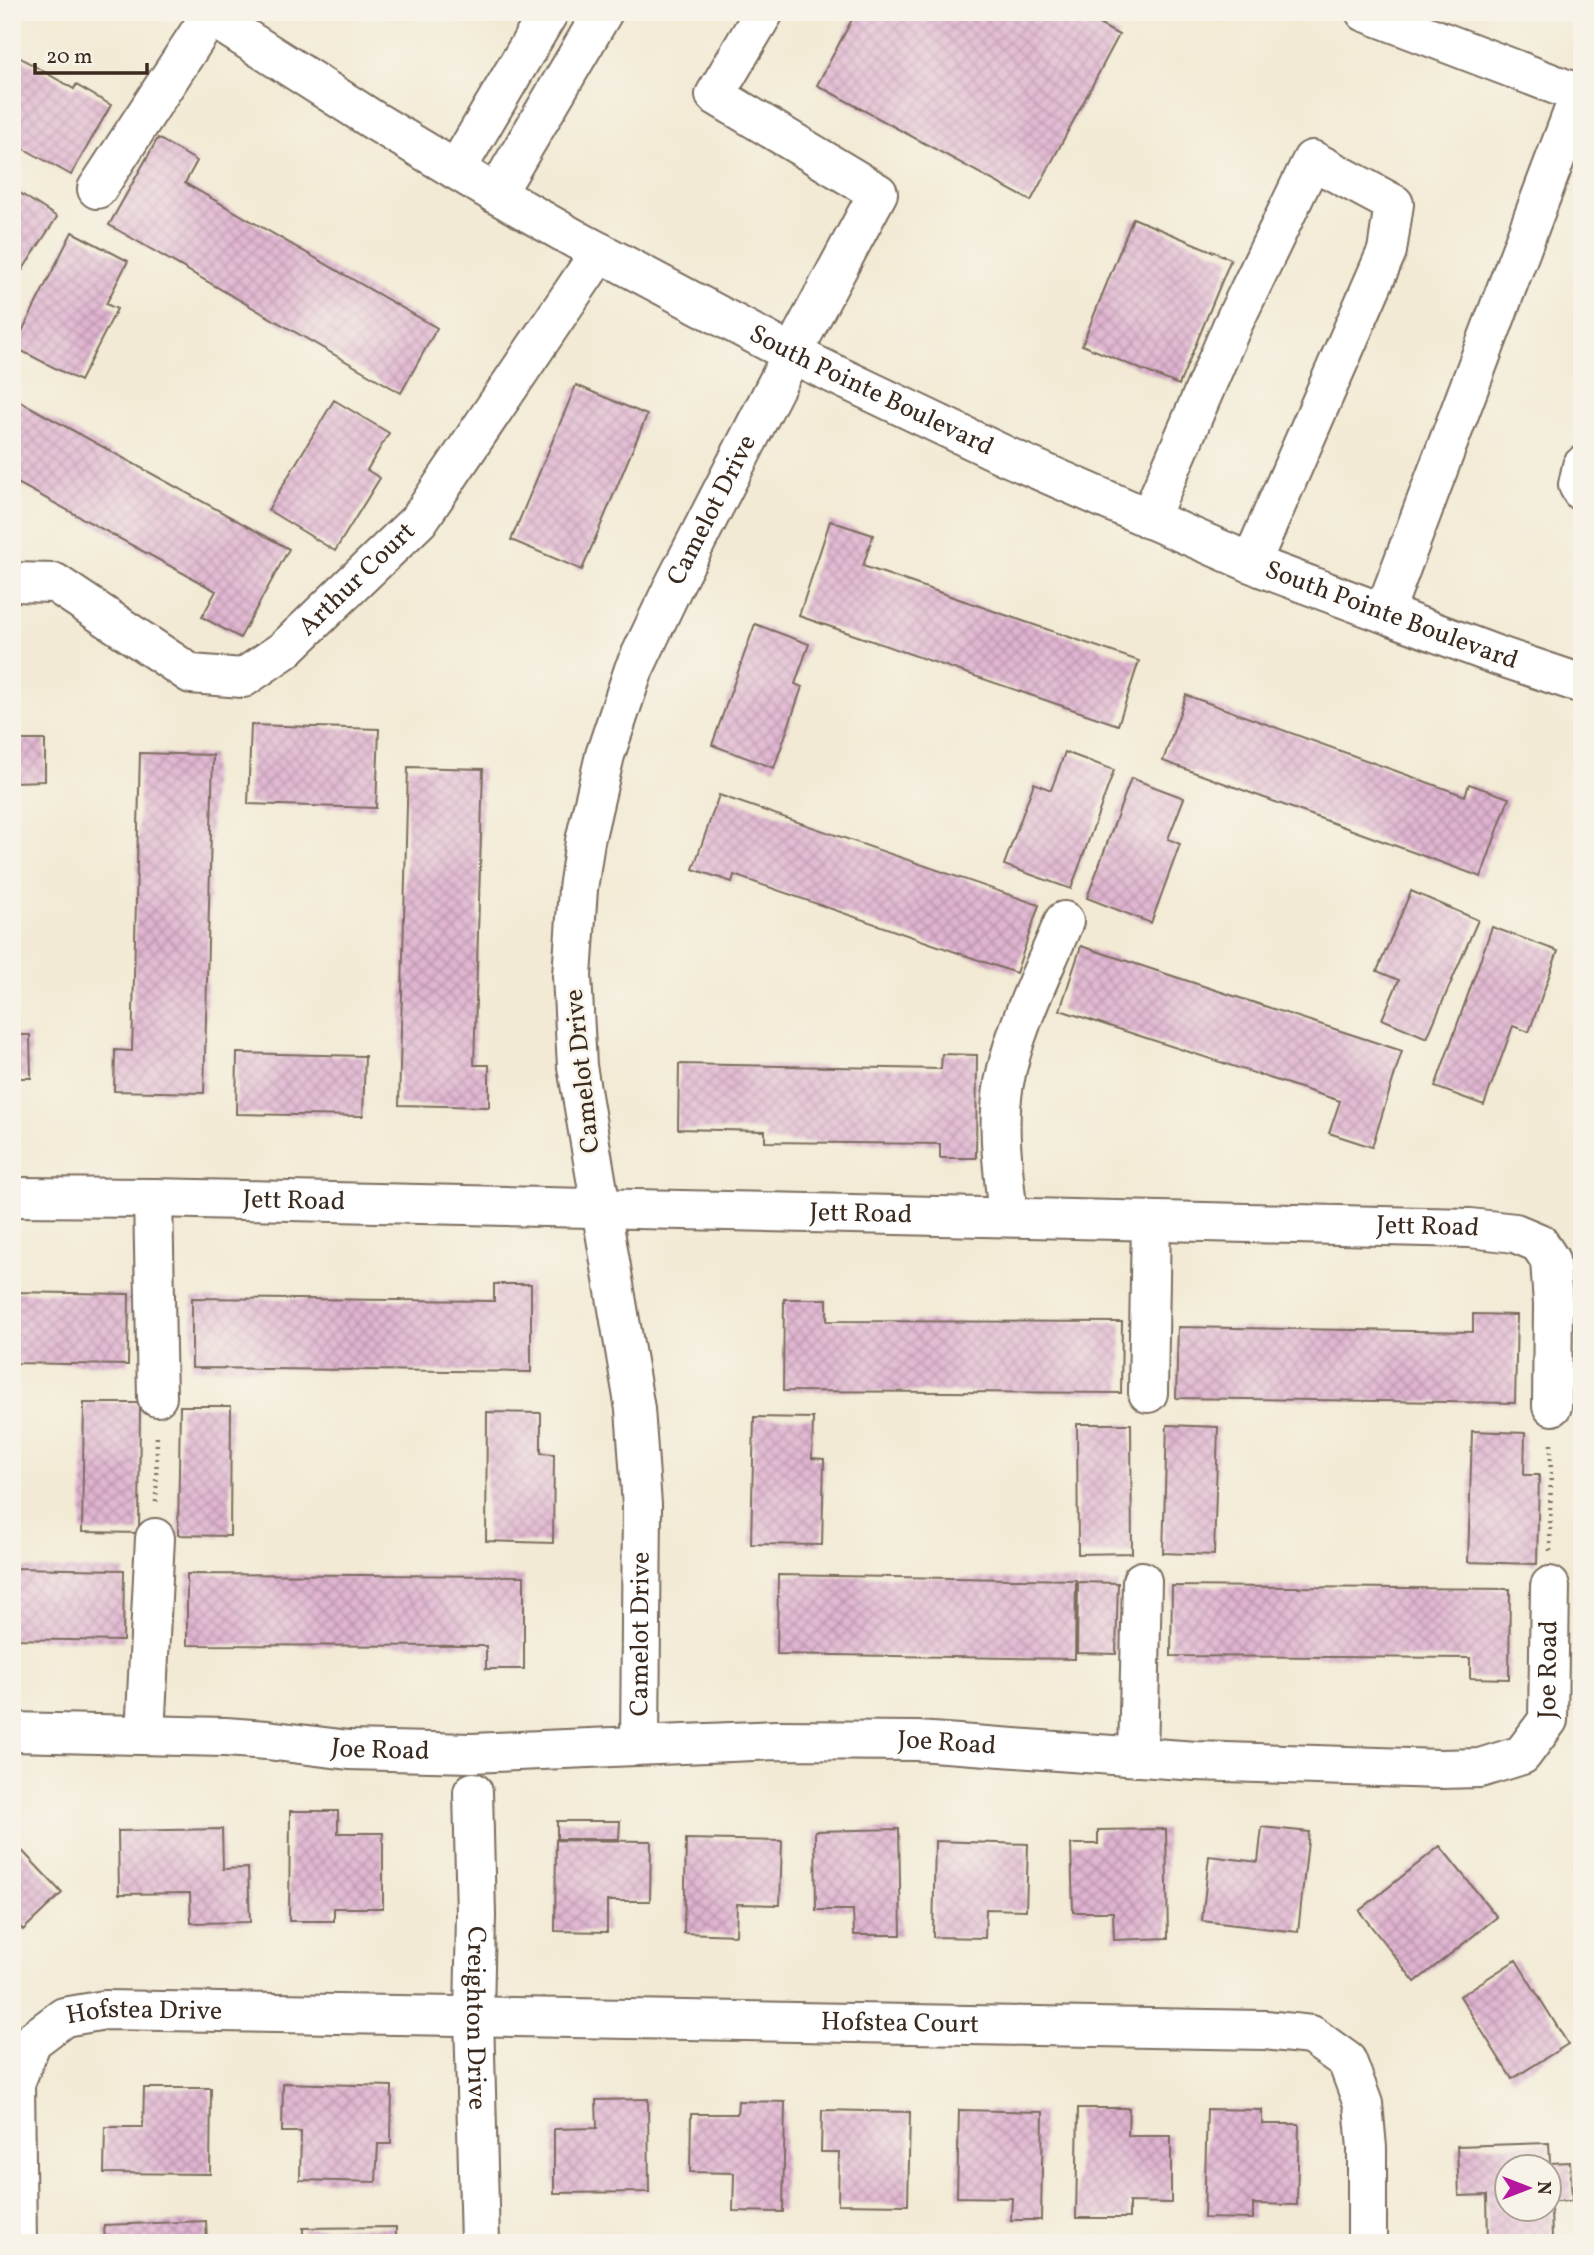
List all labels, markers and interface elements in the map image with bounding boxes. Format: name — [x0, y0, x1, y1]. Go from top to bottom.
scale bar — [35, 32, 147, 76]
text: 20 m — [46, 43, 92, 72]
street label: South Pointe Boulevard — [742, 316, 999, 465]
street label: Camelot Drive — [659, 429, 766, 592]
street label: Arthur Court — [291, 515, 424, 645]
street label: South Pointe Boulevard — [1260, 552, 1523, 679]
street label: Camelot Drive — [556, 987, 610, 1155]
street label: Jett Road — [242, 1182, 346, 1220]
street label: Jett Road — [809, 1195, 913, 1233]
street label: Jett Road — [1376, 1208, 1481, 1247]
street label: Camelot Drive — [622, 1551, 660, 1717]
street label: Joe Road — [1530, 1620, 1567, 1719]
street label: Joe Road — [897, 1723, 997, 1765]
street label: Joe Road — [329, 1730, 430, 1770]
street label: Creighton Drive — [456, 1926, 494, 2110]
street label: Hofstea Drive — [63, 1991, 223, 2034]
street label: Hofstea Court — [820, 2004, 979, 2043]
north arrow — [1492, 2154, 1562, 2224]
text: N — [1530, 2181, 1556, 2195]

